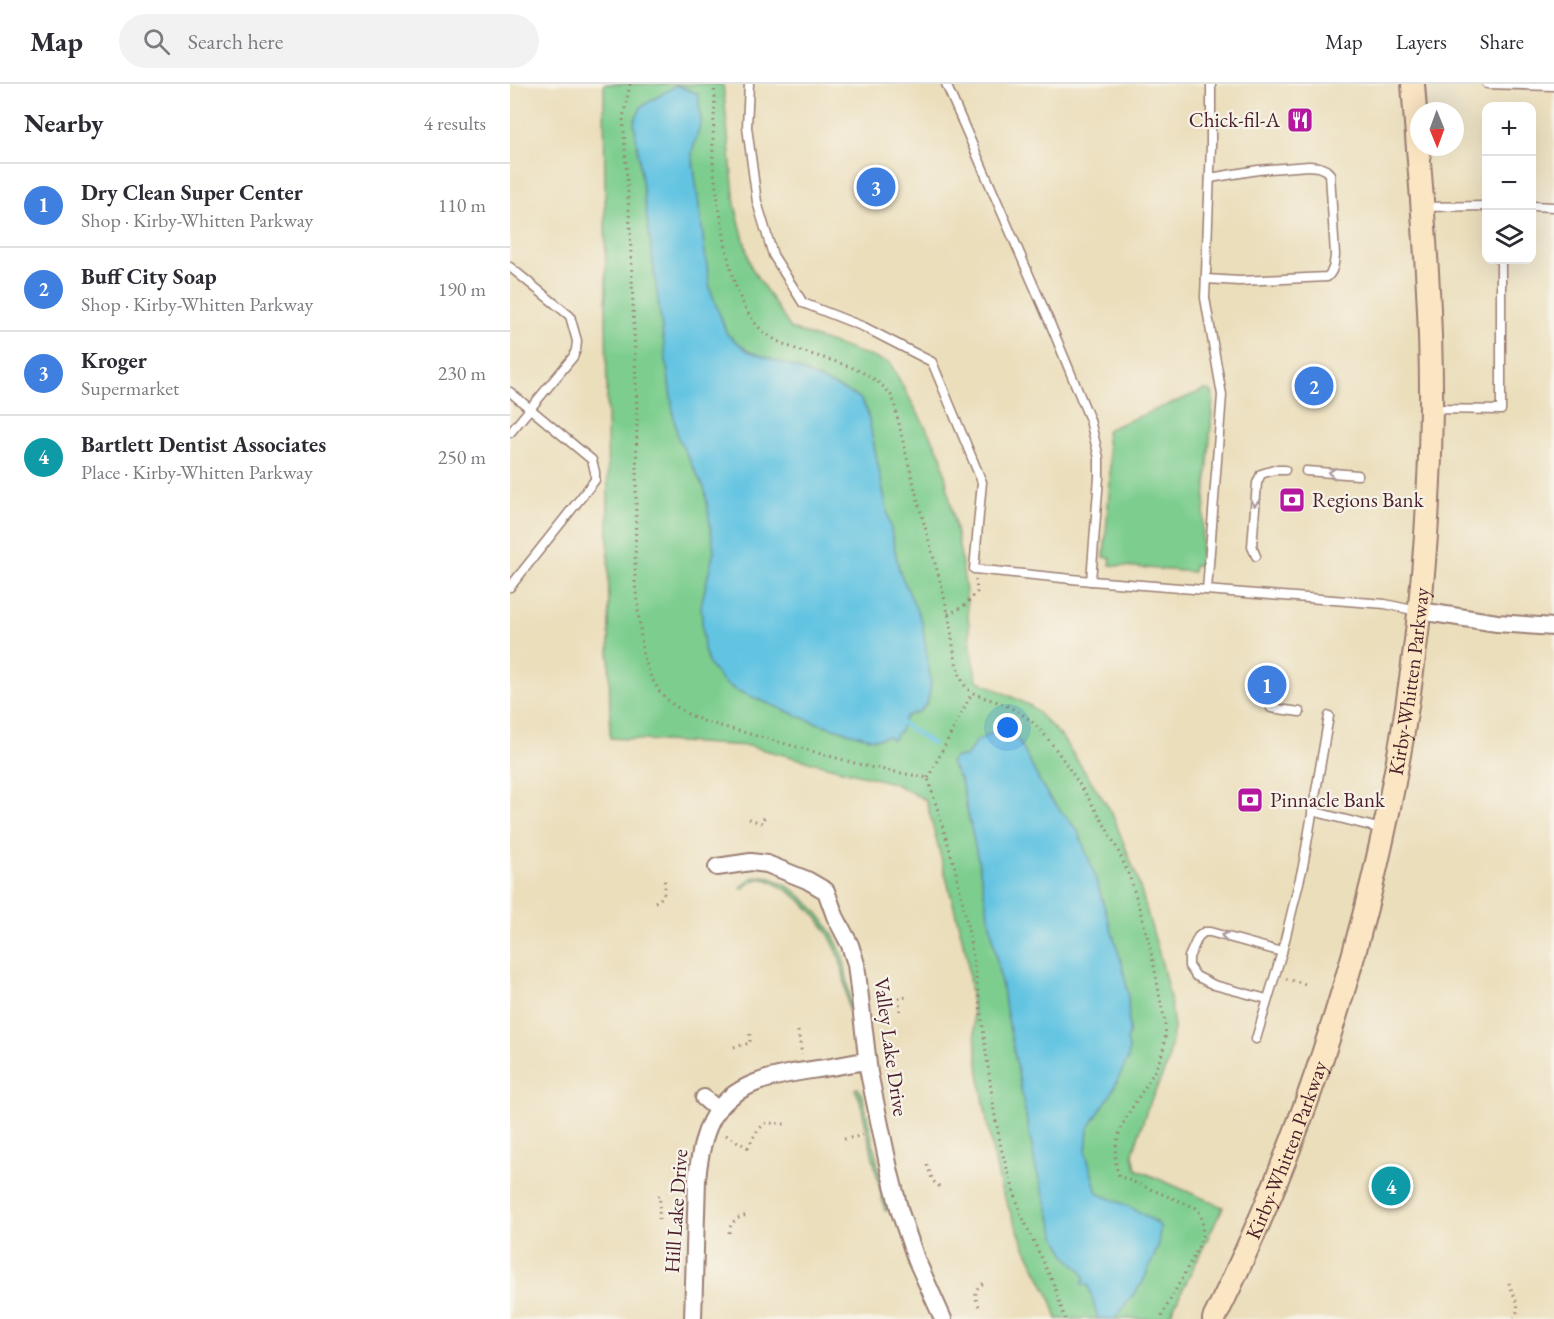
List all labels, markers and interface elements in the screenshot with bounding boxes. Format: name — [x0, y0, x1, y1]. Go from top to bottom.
search box — [119, 14, 539, 68]
text: Map — [30, 23, 83, 59]
icon: search — [140, 25, 173, 58]
text: Search here — [188, 27, 283, 56]
text: Map — [1325, 28, 1363, 55]
text: Layers — [1396, 28, 1447, 55]
text: Share — [1480, 28, 1524, 55]
north arrow — [1410, 102, 1464, 156]
map controls — [1482, 102, 1536, 264]
button: + — [1482, 102, 1536, 156]
restaurant icon: Chick-fil-A — [1285, 105, 1315, 135]
text: Nearby — [24, 106, 104, 140]
place label: Chick-fil-A — [1189, 106, 1280, 133]
text: 4 results — [423, 110, 486, 136]
button: − — [1482, 156, 1536, 210]
pin: 3 — [856, 164, 896, 210]
text: Dry Clean Super Center — [81, 178, 303, 207]
text: 1 — [38, 192, 49, 218]
text: 110 m — [438, 192, 486, 218]
text: Shop · Kirby-Whitten Parkway — [81, 207, 313, 233]
button: layers — [1482, 210, 1536, 264]
text: Buff City Soap — [81, 262, 217, 291]
text: 2 — [38, 276, 49, 302]
text: 190 m — [438, 276, 486, 302]
text: Shop · Kirby-Whitten Parkway — [81, 291, 313, 317]
text: Kroger — [81, 346, 147, 375]
text: 3 — [38, 360, 49, 386]
text: 230 m — [438, 360, 486, 386]
pin: 2 — [1294, 364, 1334, 408]
text: Supermarket — [81, 375, 179, 401]
text: Bartlett Dentist Associates — [81, 430, 326, 459]
text: 4 — [38, 444, 49, 470]
text: 250 m — [438, 444, 486, 470]
text: Place · Kirby-Whitten Parkway — [81, 459, 313, 485]
one-way arrow — [1327, 467, 1336, 480]
bank icon: Regions Bank — [1277, 485, 1307, 515]
place label: Regions Bank — [1312, 486, 1425, 513]
one-way arrow — [1249, 498, 1262, 507]
street label: Kirby-Whitten Parkway — [1382, 585, 1435, 777]
pin: 1 — [1248, 662, 1287, 708]
your location — [993, 713, 1022, 742]
bank icon: Pinnacle Bank — [1235, 785, 1265, 815]
place label: Pinnacle Bank — [1270, 786, 1386, 813]
one-way arrow — [1220, 931, 1231, 943]
street label: Valley Lake Drive — [868, 976, 915, 1118]
street label: Kirby-Whitten Parkway — [1239, 1056, 1333, 1243]
street label: Hill Lake Drive — [658, 1148, 693, 1274]
pin: 4 — [1372, 1164, 1410, 1208]

